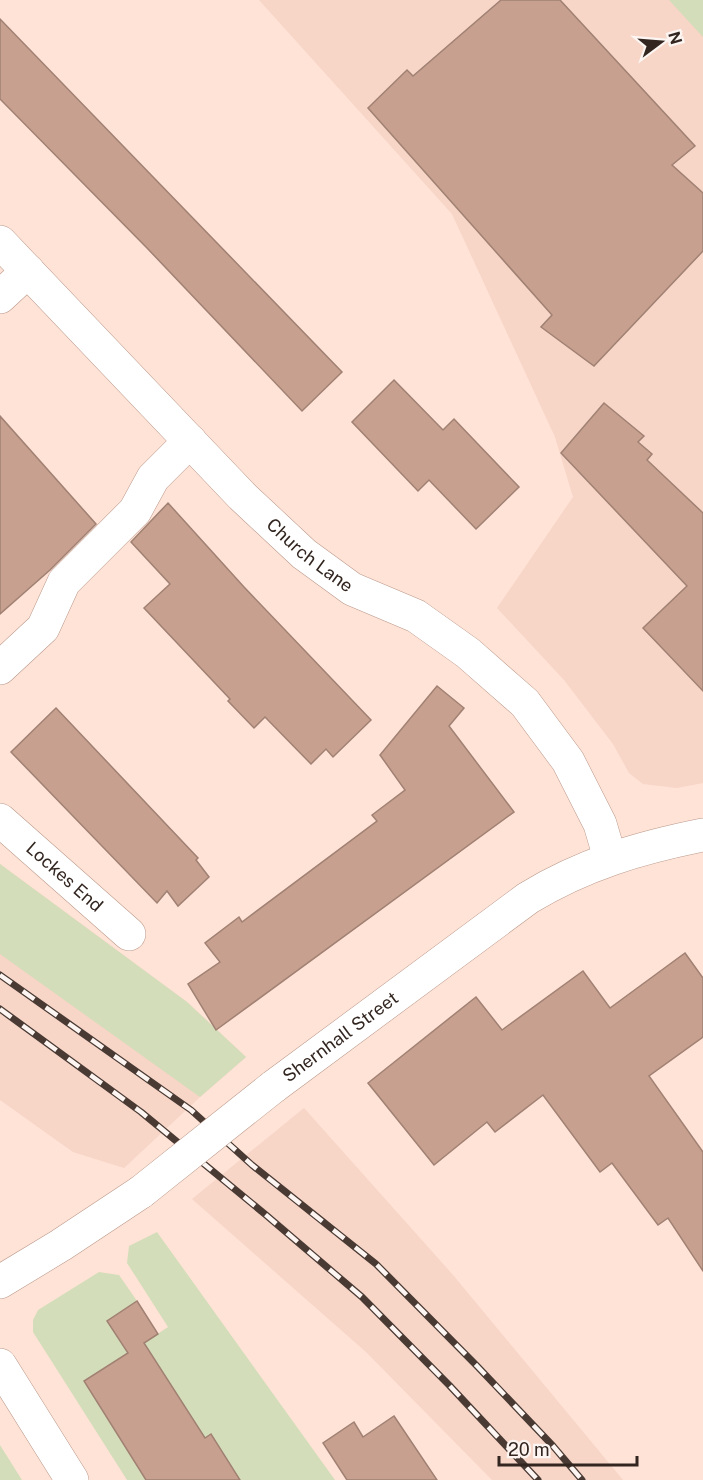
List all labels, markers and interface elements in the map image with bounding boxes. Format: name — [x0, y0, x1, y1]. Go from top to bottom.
north arrow — [631, 12, 691, 72]
text: N — [664, 29, 686, 47]
street label: Church Lane — [263, 514, 357, 596]
street label: Lockes End — [22, 837, 107, 916]
street label: Shernhall Street — [278, 987, 402, 1086]
scale bar — [499, 1429, 637, 1467]
text: 20 m — [508, 1439, 550, 1460]

